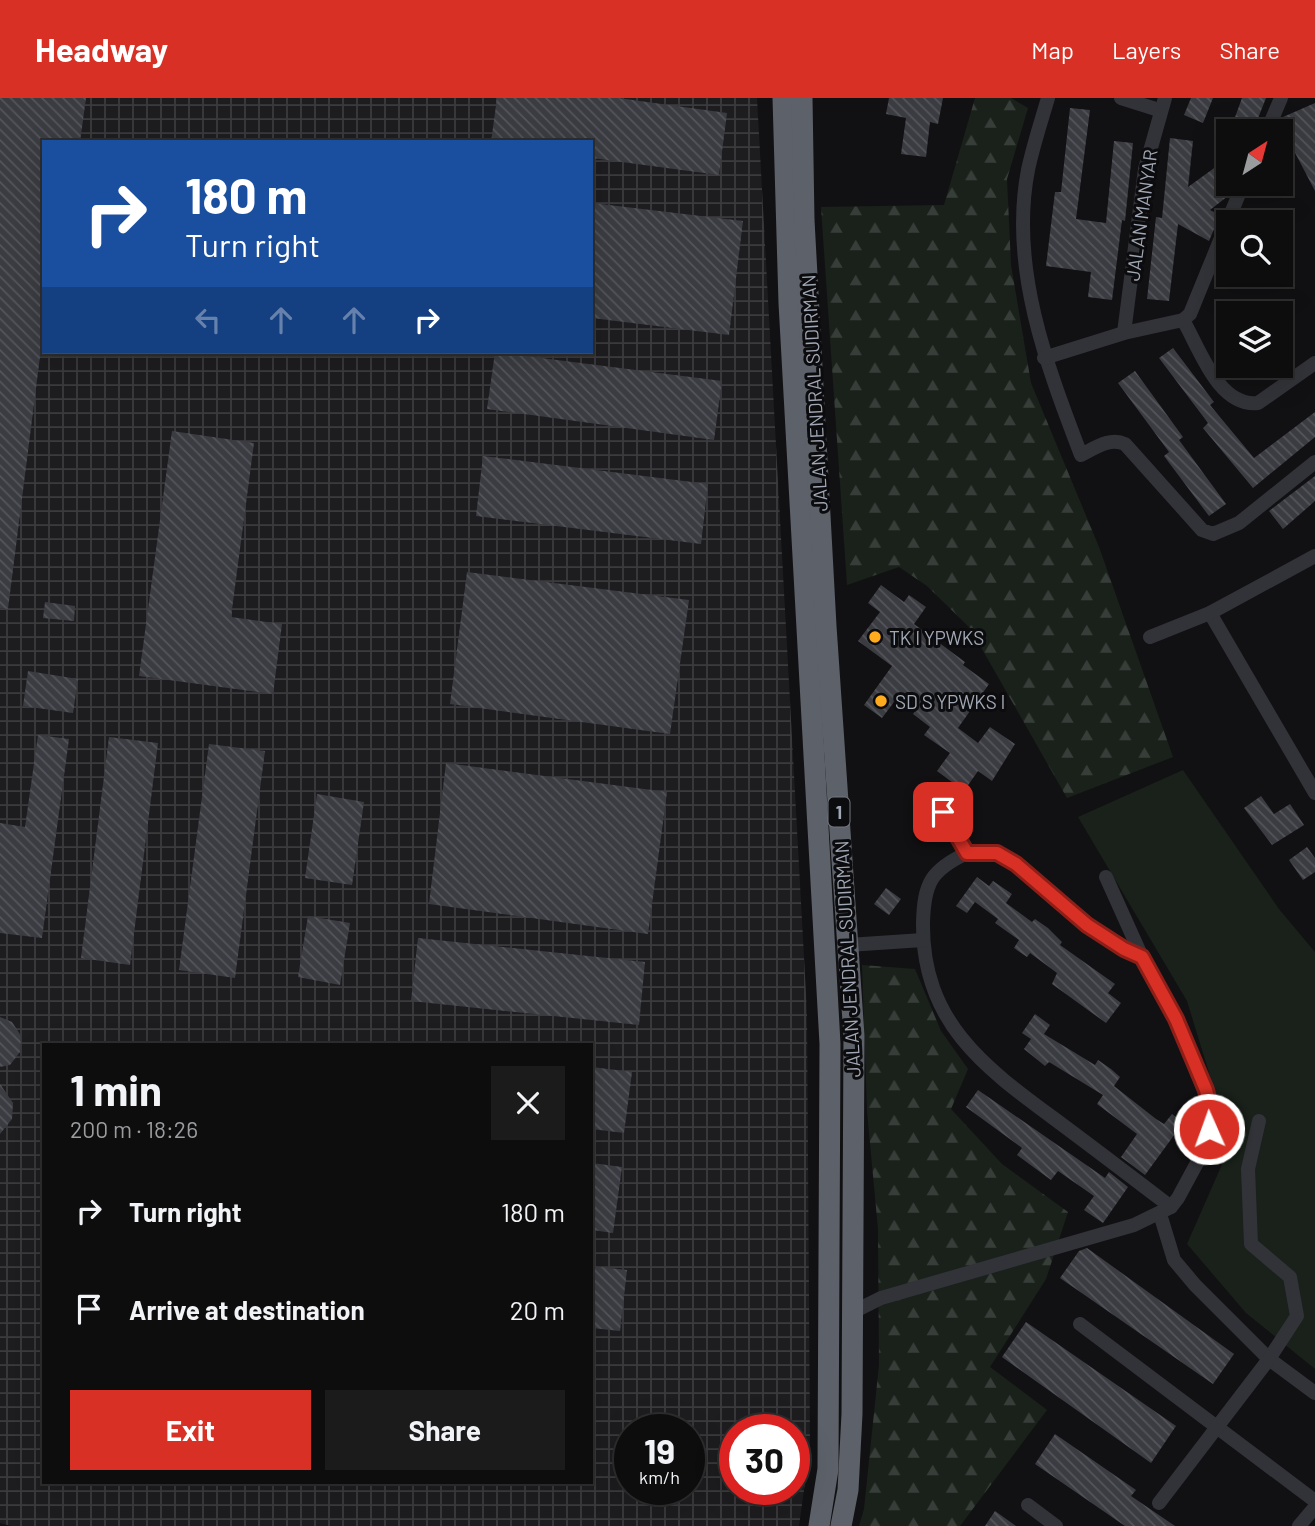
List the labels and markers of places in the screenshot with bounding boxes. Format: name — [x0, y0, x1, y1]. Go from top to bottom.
place label: TK I YPWKS — [889, 626, 984, 649]
marker: TK I YPWKS — [867, 629, 883, 645]
place label: SD S YPWKS I — [895, 690, 1006, 713]
marker: SD S YPWKS I — [873, 693, 889, 709]
pin — [913, 782, 973, 842]

